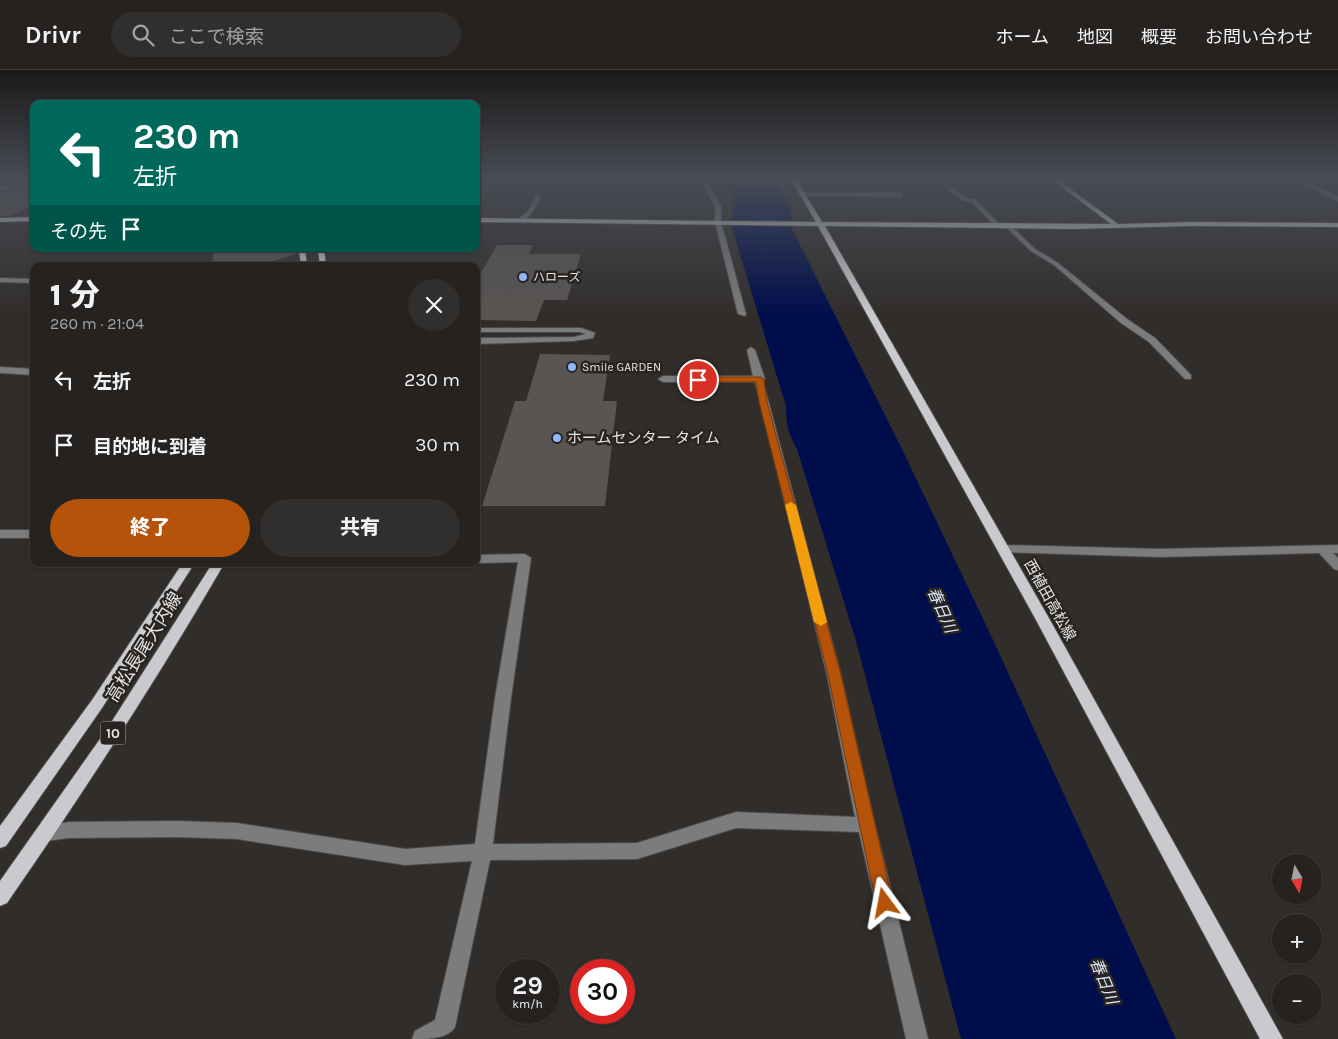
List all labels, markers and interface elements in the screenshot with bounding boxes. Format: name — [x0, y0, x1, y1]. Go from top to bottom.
search box — [111, 12, 461, 57]
text: Drivr — [25, 21, 81, 49]
icon: search — [129, 21, 157, 49]
text: ここで検索 — [169, 26, 264, 48]
text: ホーム — [996, 26, 1049, 48]
text: 地図 — [1077, 26, 1113, 48]
text: 概要 — [1141, 26, 1177, 48]
text: お問い合わせ — [1205, 26, 1313, 48]
text: 230 m — [133, 116, 240, 157]
icon: left — [50, 120, 115, 185]
text: 左折 — [133, 164, 177, 190]
icon: arrive — [117, 215, 145, 243]
text: その先 — [50, 221, 107, 243]
place label: ハローズ — [533, 270, 580, 284]
marker: ハローズ — [517, 271, 529, 283]
text: 1 分 — [50, 277, 100, 313]
button: close — [408, 279, 460, 331]
text: 260 m · 21:04 — [50, 314, 144, 333]
pin — [677, 359, 719, 401]
place label: Smile GARDEN — [582, 360, 661, 374]
marker: Smile GARDEN — [566, 361, 578, 373]
icon: left — [50, 366, 78, 394]
icon: arrive — [684, 366, 712, 394]
text: 230 m — [404, 369, 460, 391]
text: 左折 — [93, 371, 131, 393]
place label: ホームセンター タイム — [567, 429, 720, 447]
icon: arrive — [50, 431, 78, 459]
marker: ホームセンター タイム — [551, 432, 563, 444]
text: 30 m — [415, 434, 460, 456]
text: 目的地に到着 — [93, 436, 207, 458]
button: 終了 — [50, 499, 250, 557]
button: 共有 — [260, 499, 460, 557]
street label: 西植田高松線 — [1020, 556, 1080, 644]
water label: 春日川 — [924, 584, 961, 638]
street label: 高松長尾大内線 — [101, 588, 187, 706]
road number: 10 — [100, 721, 126, 744]
north arrow — [1272, 854, 1322, 904]
map controls — [1272, 854, 1322, 1024]
position arrow — [858, 876, 910, 928]
button: + — [1272, 914, 1322, 964]
water label: 春日川 — [1086, 955, 1123, 1009]
speed limit sign: 30 — [570, 959, 635, 1024]
text: 29 — [512, 971, 543, 1000]
button: − — [1272, 974, 1322, 1024]
text: km/h — [512, 997, 543, 1011]

